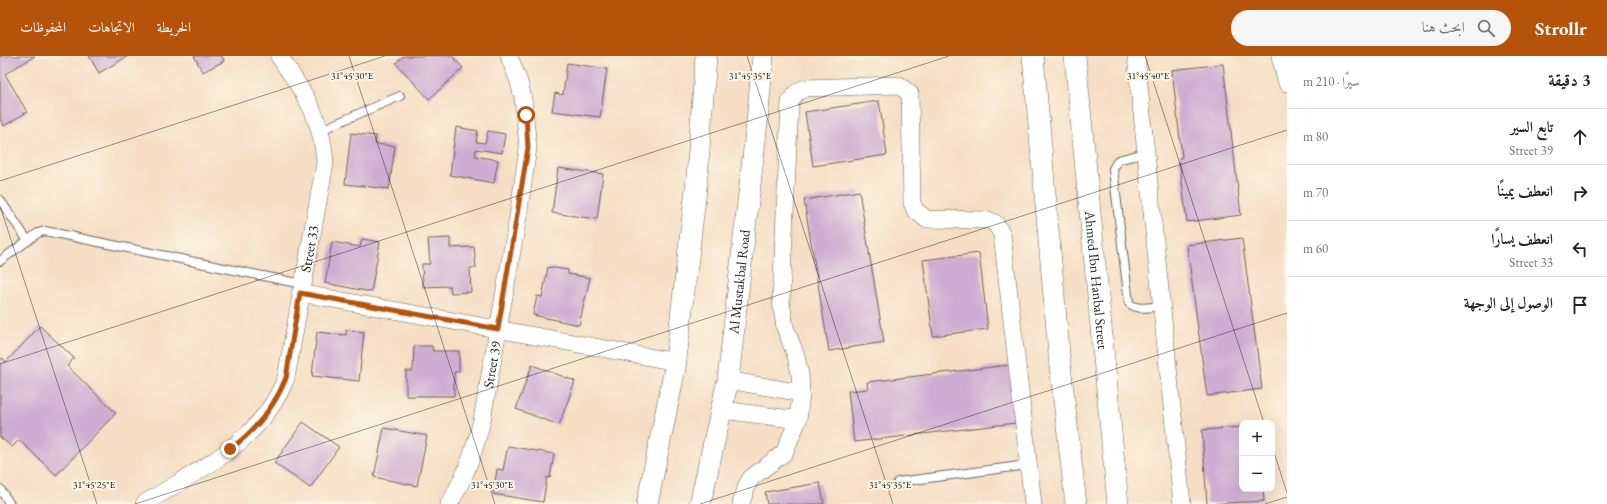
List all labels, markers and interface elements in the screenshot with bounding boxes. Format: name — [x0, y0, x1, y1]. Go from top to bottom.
search box — [1231, 10, 1511, 46]
text: Strollr — [1535, 16, 1587, 41]
text: ابحث هنا — [1422, 17, 1465, 36]
icon: search — [1475, 17, 1497, 39]
text: المحفوظات — [20, 18, 66, 36]
text: الاتجاهات — [88, 18, 135, 36]
text: الخريطة — [157, 18, 191, 36]
text: 31°45'30"E — [331, 69, 374, 82]
text: 31°45'35"E — [729, 69, 772, 82]
text: 31°45'40"E — [1127, 69, 1170, 82]
text: 3 دقيقة — [1548, 69, 1591, 91]
text: سيرًا · 210 m — [1303, 73, 1360, 90]
route start — [517, 106, 535, 124]
text: تابع السير — [1510, 117, 1553, 136]
icon: ahead — [1569, 126, 1591, 148]
text: 80 m — [1303, 128, 1328, 145]
text: Street 39 — [1509, 142, 1553, 159]
text: انعطف يمينًا — [1497, 181, 1553, 200]
icon: right — [1569, 182, 1591, 204]
text: 70 m — [1303, 184, 1328, 201]
street label: Ahmed Ibn Hanbal Street — [1081, 209, 1112, 351]
street label: Street 33 — [296, 224, 323, 274]
street label: Al Mustakbal Road — [724, 228, 754, 336]
text: انعطف يسارًا — [1491, 229, 1553, 248]
icon: left — [1569, 238, 1591, 260]
text: 60 m — [1303, 240, 1328, 257]
text: Street 33 — [1509, 254, 1553, 271]
text: الوصول إلى الوجهة — [1464, 293, 1553, 312]
icon: arrive — [1569, 294, 1591, 316]
street label: Street 39 — [479, 339, 505, 389]
map controls — [1239, 420, 1275, 492]
button: + — [1239, 420, 1275, 456]
route end — [221, 440, 239, 458]
button: − — [1239, 456, 1275, 492]
text: 31°45'25"E — [73, 478, 116, 491]
text: 31°45'30"E — [471, 478, 514, 491]
text: 31°45'35"E — [869, 478, 912, 491]

